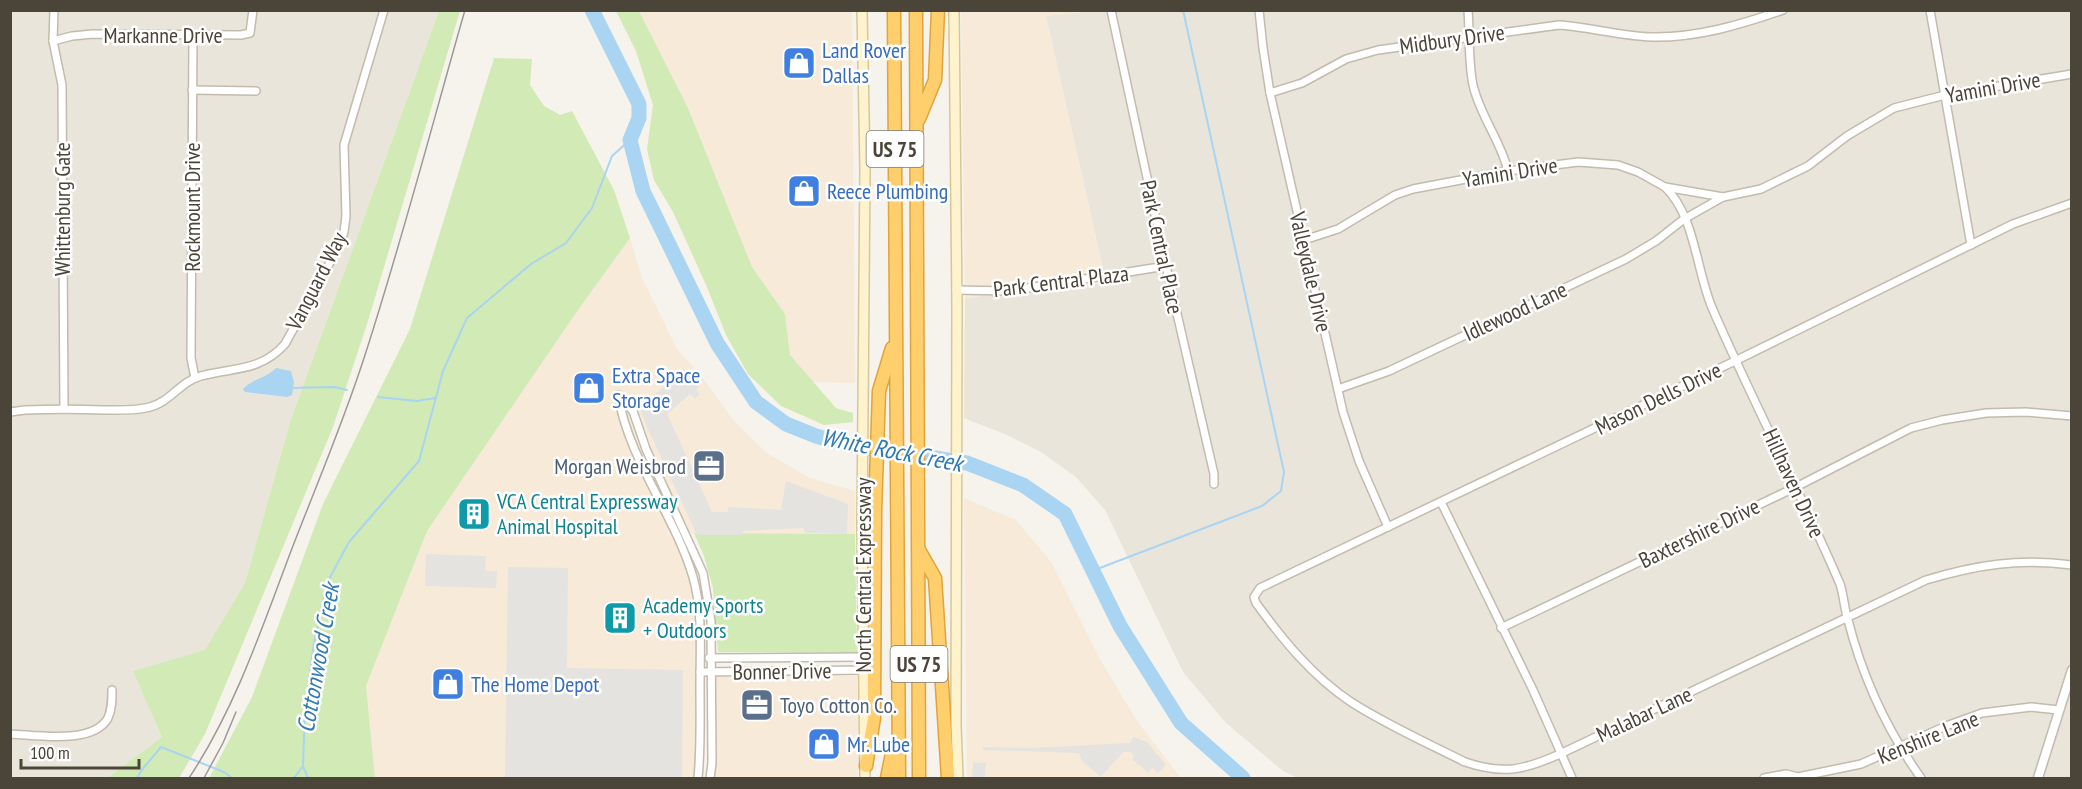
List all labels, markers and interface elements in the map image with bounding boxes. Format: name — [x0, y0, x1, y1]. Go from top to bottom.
street label: Midbury Drive — [1398, 18, 1506, 60]
street label: Markanne Drive — [103, 21, 223, 49]
place label: Land Rover Dallas — [822, 36, 906, 89]
shop icon: Land Rover Dallas — [781, 45, 817, 81]
street label: Yamini Drive — [1943, 65, 2043, 109]
road number: US 75 — [866, 131, 924, 167]
street label: Whittenburg Gate — [48, 142, 76, 276]
street label: Rockmount Drive — [178, 142, 206, 272]
street label: Yamini Drive — [1461, 151, 1559, 193]
shop icon: Reece Plumbing — [786, 173, 822, 209]
place label: Reece Plumbing — [827, 177, 948, 205]
street label: Park Central Place — [1134, 178, 1190, 316]
street label: Valleydale Drive — [1283, 208, 1338, 335]
street label: Vanguard Way — [279, 227, 353, 336]
street label: Park Central Plaza — [992, 259, 1130, 303]
street label: Idlewood Lane — [1459, 275, 1571, 347]
street label: Mason Dells Drive — [1590, 355, 1726, 441]
place label: Extra Space Storage — [612, 361, 700, 414]
shop icon: Extra Space Storage — [571, 370, 607, 406]
water label: White Rock Creek — [819, 421, 968, 479]
street label: Hillhaven Drive — [1757, 424, 1831, 542]
office icon: Morgan Weisbrod — [691, 448, 727, 484]
place label: Morgan Weisbrod — [554, 452, 686, 480]
street label: North Central Expressway — [849, 477, 877, 673]
place label: VCA Central Expressway Animal Hospital — [496, 487, 678, 540]
street label: Baxtershire Drive — [1634, 492, 1764, 574]
building icon: VCA Central Expressway Animal Hospital — [456, 496, 492, 532]
water label: Cottonwood Creek — [290, 578, 347, 735]
place label: Academy Sports + Outdoors — [643, 591, 764, 644]
building icon: Academy Sports + Outdoors — [602, 600, 638, 636]
road number: US 75 — [890, 646, 948, 682]
street label: Bonner Drive — [732, 656, 832, 686]
shop icon: The Home Depot — [430, 666, 466, 702]
place label: The Home Depot — [471, 670, 599, 698]
street label: Malabar Lane — [1592, 680, 1696, 748]
office icon: Toyo Cotton Co. — [739, 687, 775, 723]
place label: Toyo Cotton Co. — [780, 691, 897, 719]
street label: Kenshire Lane — [1873, 704, 1983, 770]
shop icon: Mr. Lube — [806, 726, 842, 762]
place label: Mr. Lube — [847, 730, 910, 758]
scale bar — [21, 732, 140, 770]
text: 100 m — [30, 741, 70, 764]

